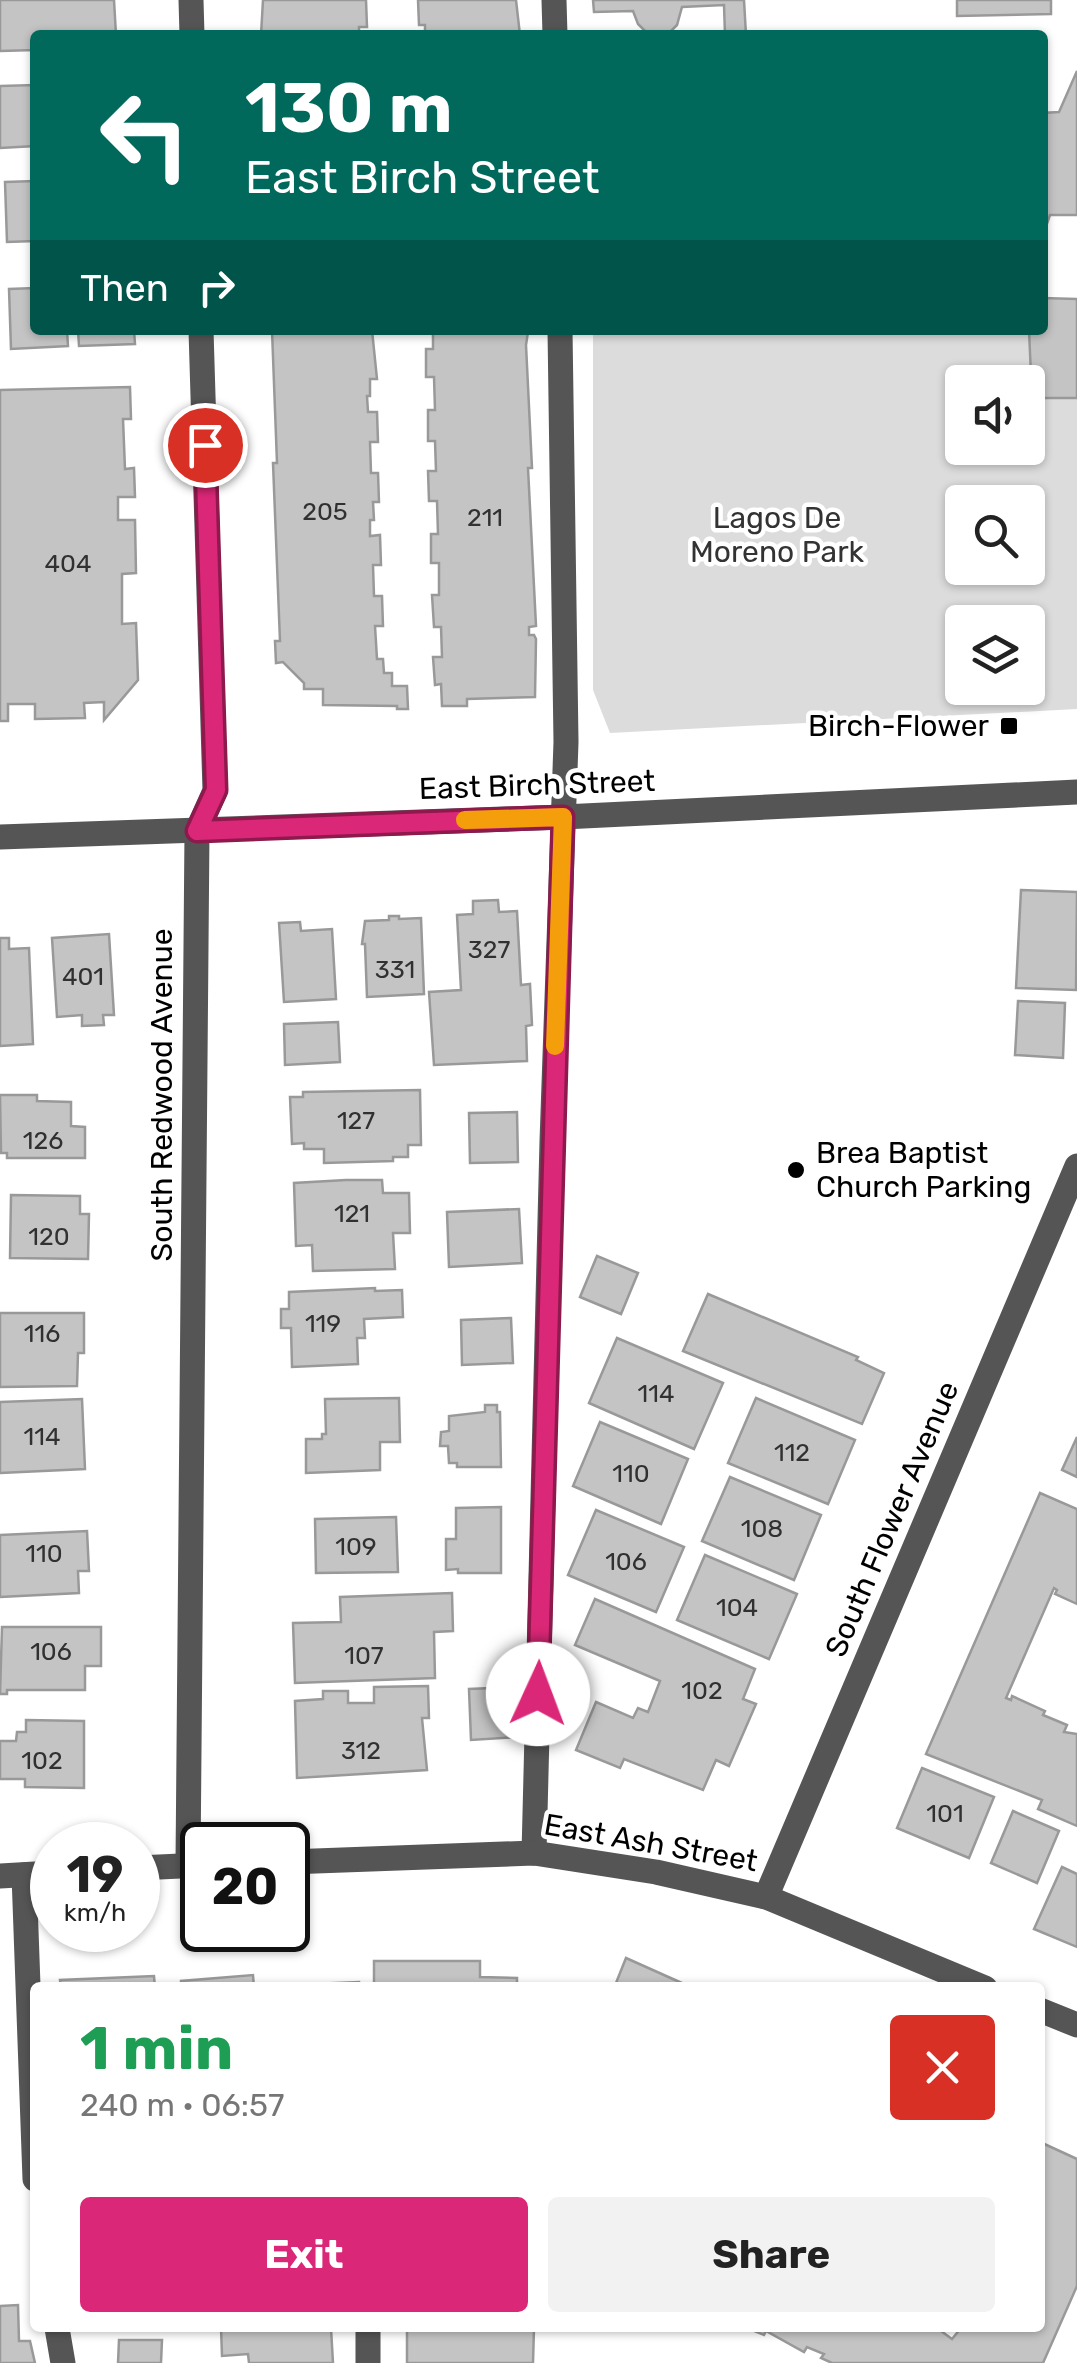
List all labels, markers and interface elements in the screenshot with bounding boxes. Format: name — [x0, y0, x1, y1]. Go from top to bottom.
text: 130 m — [245, 67, 453, 150]
icon: left — [80, 70, 210, 200]
text: East Birch Street — [245, 151, 600, 204]
icon: right — [189, 260, 244, 315]
text: Then — [80, 265, 169, 311]
map controls — [945, 365, 1045, 705]
button: sound — [945, 365, 1045, 465]
pin — [163, 403, 248, 488]
icon: arrive — [178, 418, 233, 473]
button: search — [945, 485, 1045, 585]
house number: 205 — [302, 497, 348, 526]
park label: Lagos De Moreno Park — [690, 500, 865, 570]
house number: 211 — [467, 503, 503, 532]
house number: 404 — [45, 549, 91, 578]
button: layers — [945, 605, 1045, 705]
place label: Birch-Flower — [808, 708, 990, 744]
marker: Birch-Flower — [998, 715, 1020, 737]
street label: East Birch Street — [418, 763, 656, 807]
street label: South Redwood Avenue — [144, 929, 180, 1261]
house number: 327 — [468, 935, 510, 964]
house number: 331 — [375, 955, 415, 984]
house number: 401 — [62, 962, 104, 991]
house number: 127 — [337, 1106, 375, 1135]
house number: 126 — [23, 1126, 63, 1155]
place label: Brea Baptist Church Parking — [816, 1135, 1031, 1205]
marker: Brea Baptist Church Parking — [785, 1159, 807, 1181]
house number: 121 — [334, 1199, 370, 1228]
house number: 120 — [28, 1222, 70, 1251]
house number: 119 — [305, 1309, 341, 1338]
house number: 116 — [24, 1319, 60, 1348]
street label: South Flower Avenue — [818, 1376, 966, 1662]
house number: 114 — [638, 1379, 674, 1408]
house number: 114 — [24, 1422, 60, 1451]
house number: 112 — [774, 1438, 810, 1467]
house number: 110 — [612, 1459, 650, 1488]
house number: 108 — [741, 1514, 783, 1543]
house number: 109 — [335, 1532, 377, 1561]
house number: 110 — [25, 1539, 63, 1568]
house number: 106 — [605, 1547, 647, 1576]
house number: 104 — [716, 1593, 758, 1622]
house number: 106 — [30, 1637, 72, 1666]
house number: 107 — [344, 1641, 384, 1670]
position arrow — [486, 1642, 590, 1746]
house number: 102 — [681, 1676, 723, 1705]
house number: 312 — [341, 1736, 381, 1765]
house number: 102 — [21, 1746, 63, 1775]
house number: 101 — [926, 1799, 964, 1828]
street label: East Ash Street — [541, 1807, 761, 1880]
speed limit sign: 20 — [180, 1822, 310, 1952]
text: 19 — [67, 1845, 123, 1905]
text: km/h — [64, 1898, 126, 1927]
text: 1 min — [80, 2013, 233, 2084]
button: close — [890, 2015, 995, 2120]
text: 240 m · 06:57 — [80, 2086, 284, 2124]
button: Exit — [80, 2197, 528, 2312]
button: Share — [548, 2197, 995, 2312]

